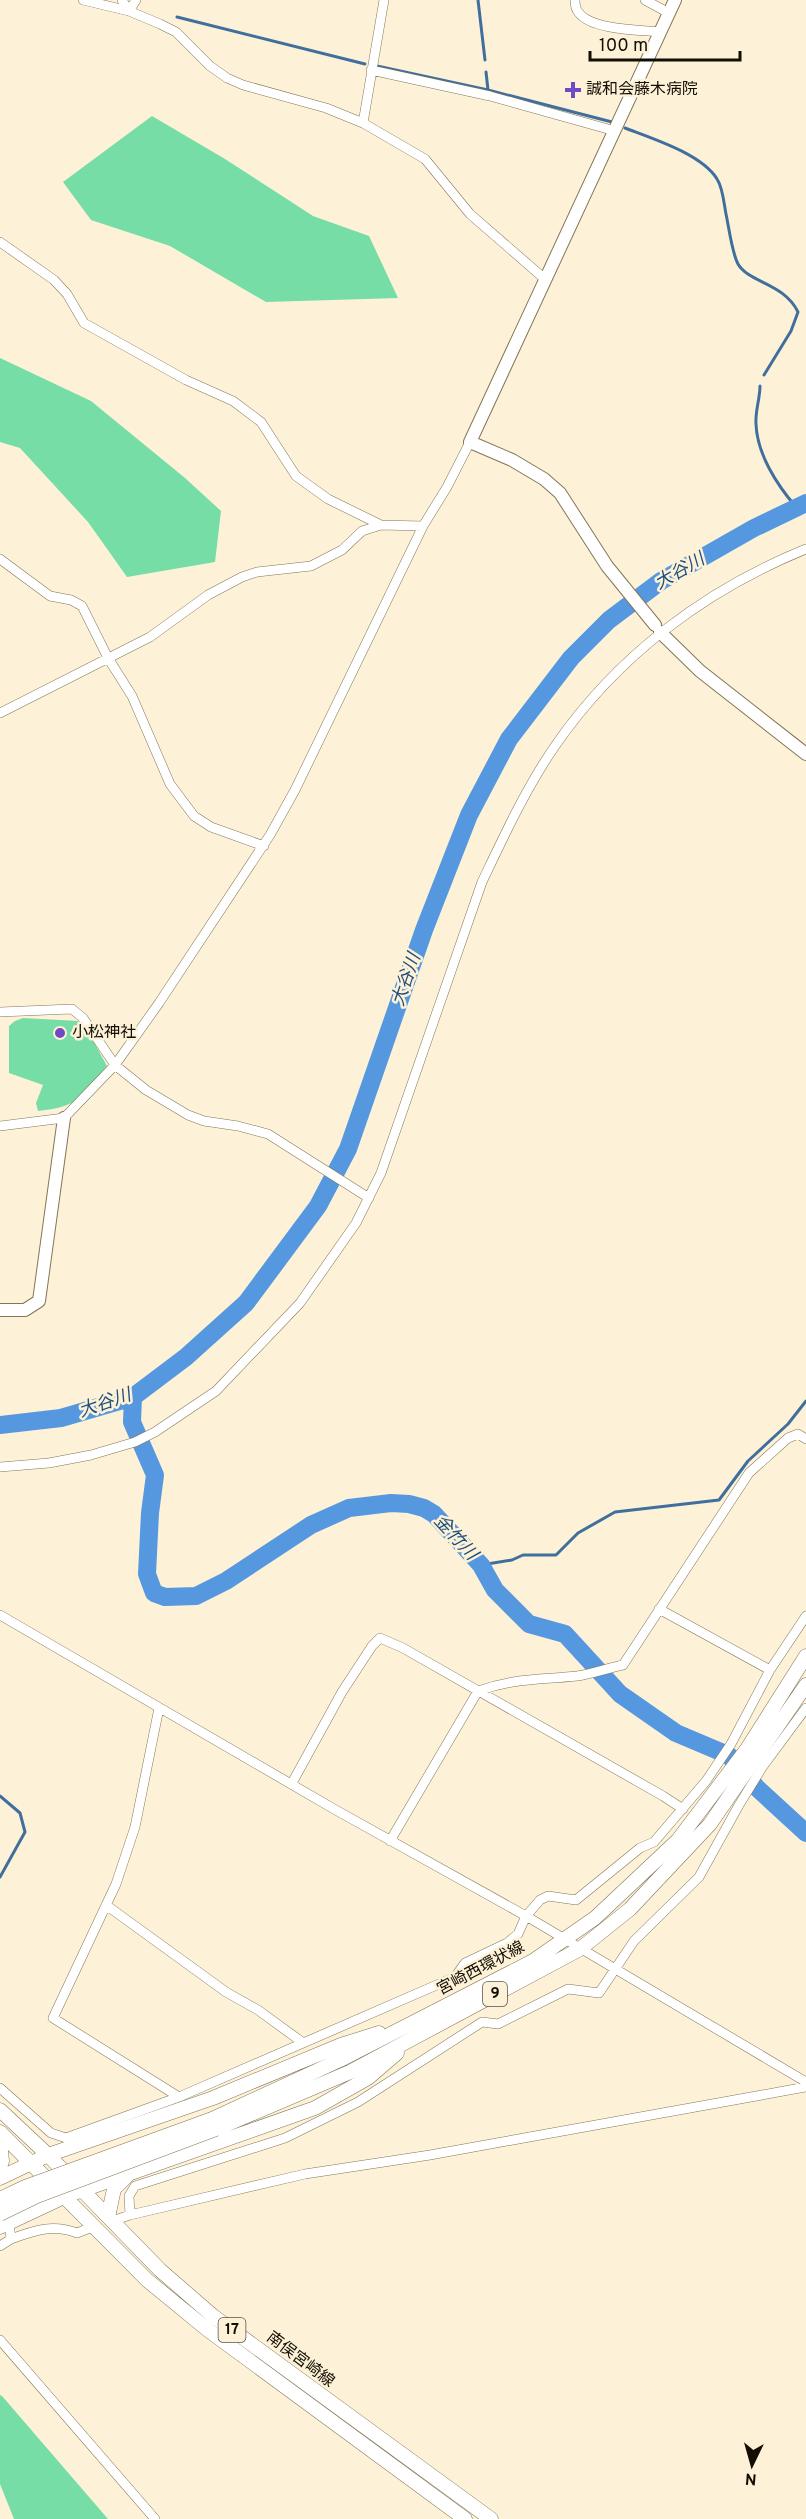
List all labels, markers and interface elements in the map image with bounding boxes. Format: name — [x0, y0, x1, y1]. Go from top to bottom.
scale bar — [590, 24, 740, 62]
text: 100 m — [599, 35, 648, 58]
place label: 誠和会藤木病院 — [586, 80, 698, 100]
marker: 誠和会藤木病院 — [564, 81, 582, 99]
water label: 大谷川 — [651, 548, 711, 595]
water label: 大谷川 — [387, 949, 427, 1009]
place label: 小松神社 — [72, 1023, 136, 1043]
marker: 小松神社 — [53, 1026, 67, 1040]
water label: 大谷川 — [76, 1384, 136, 1424]
water label: 金竹川 — [428, 1510, 483, 1567]
street label: 宮崎西環状線 — [434, 1938, 528, 2000]
road number: 9 — [483, 1982, 507, 2006]
road number: 17 — [218, 2318, 246, 2342]
street label: 南俣宮崎線 — [262, 2328, 338, 2392]
north arrow — [722, 2435, 782, 2495]
text: N — [744, 2467, 757, 2488]

